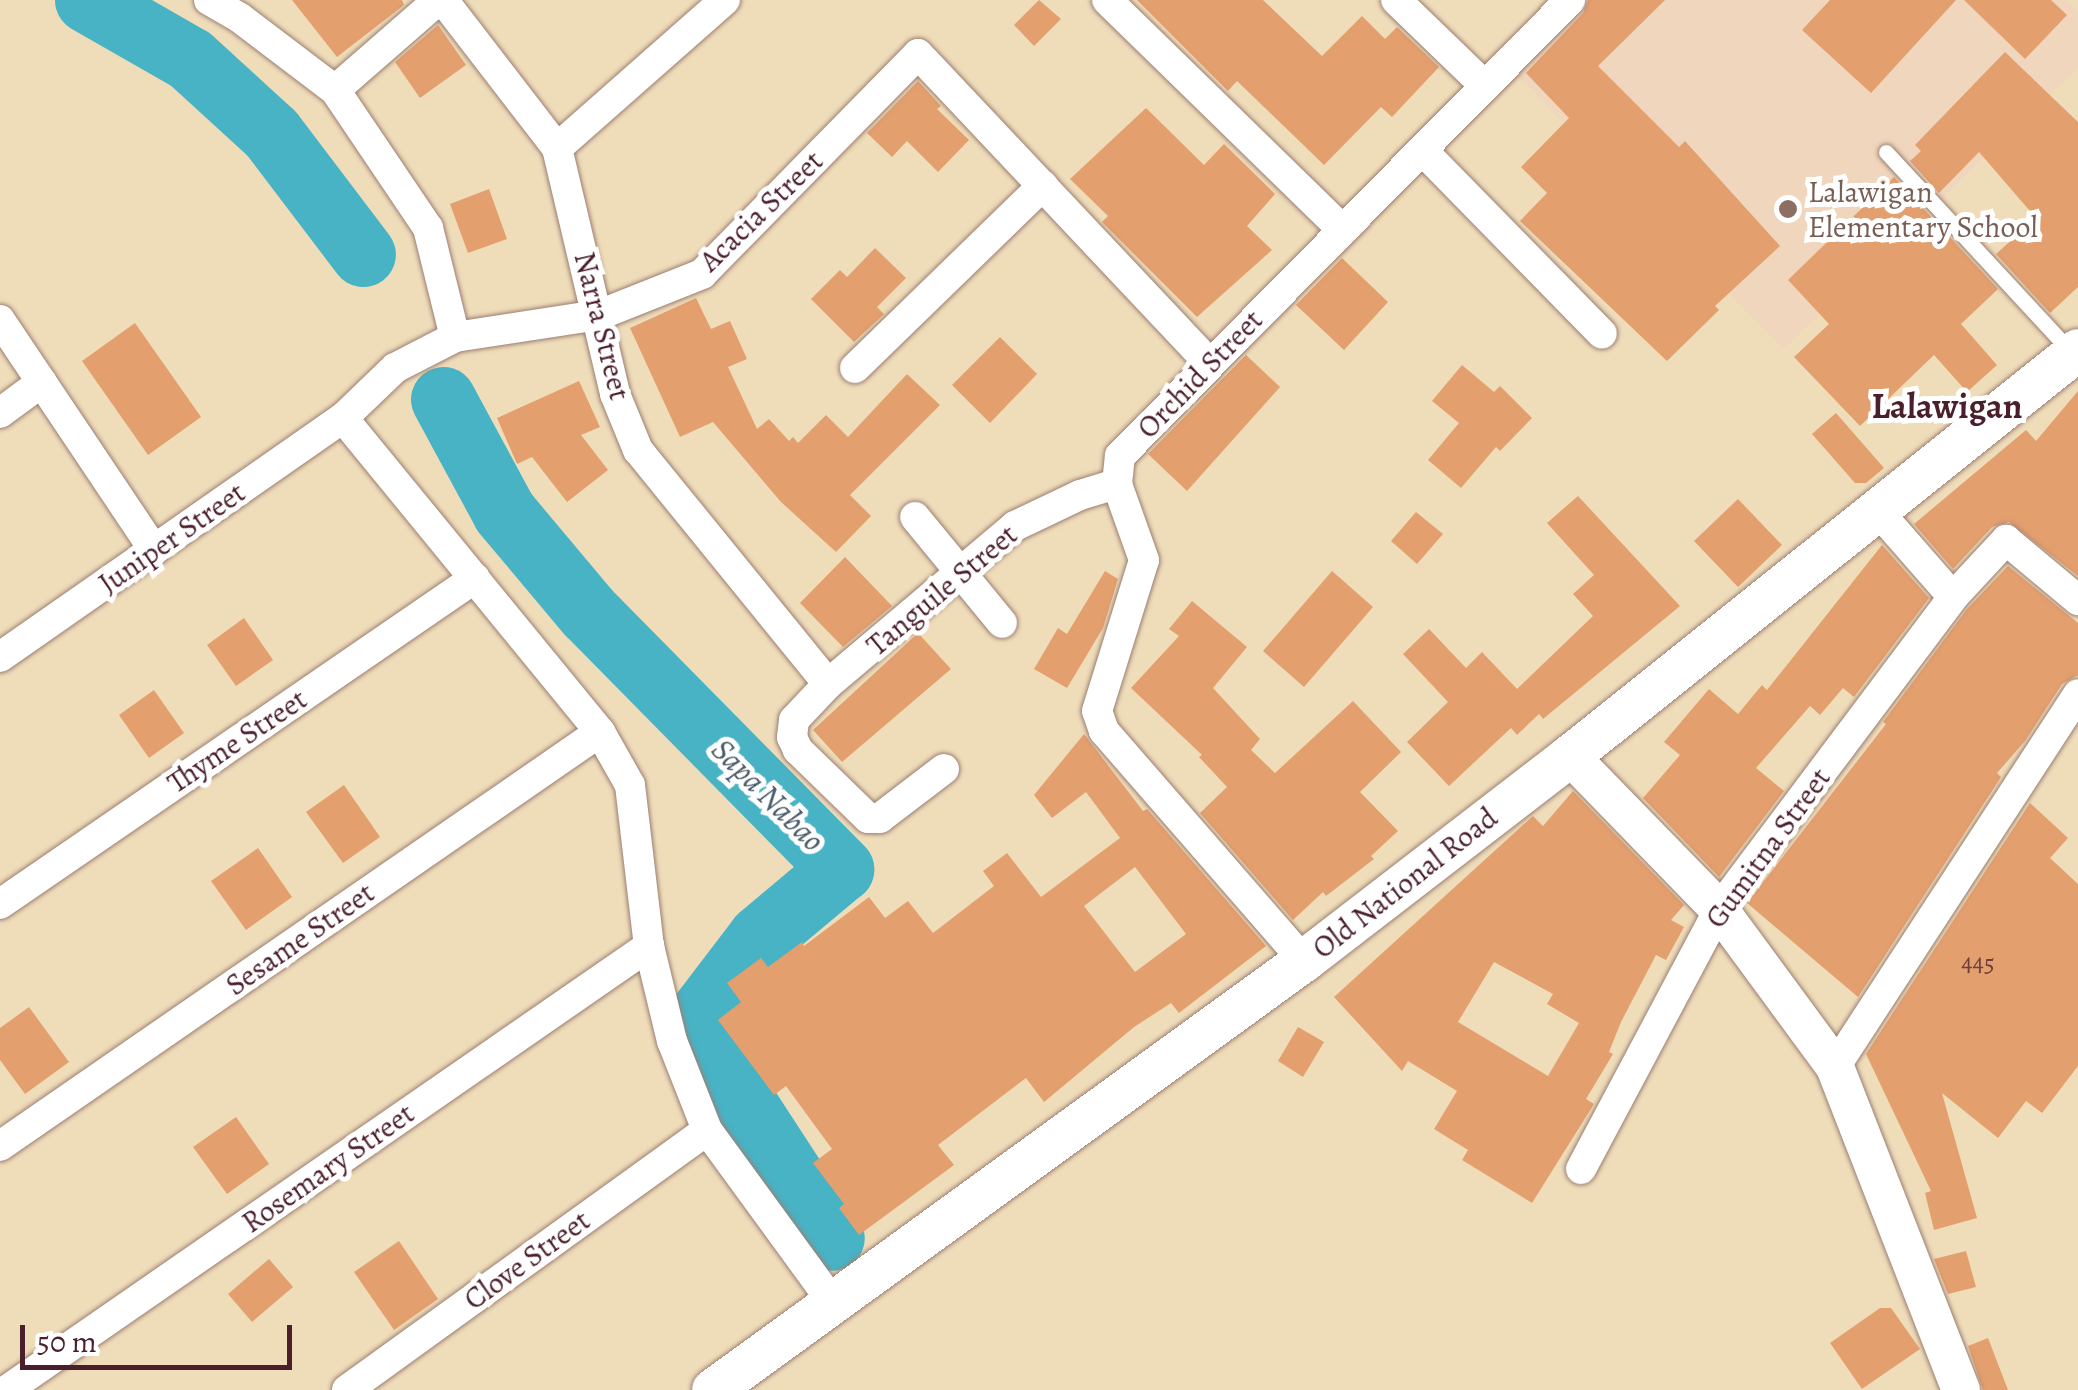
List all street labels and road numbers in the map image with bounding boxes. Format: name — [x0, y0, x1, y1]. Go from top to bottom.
street label: Acacia Street — [692, 143, 830, 279]
street label: Narra Street — [566, 248, 638, 404]
street label: Orchid Street — [1130, 302, 1270, 446]
street label: Juniper Street — [92, 474, 252, 602]
street label: Tanguile Street — [859, 517, 1025, 663]
street label: Thyme Street — [160, 681, 314, 801]
street label: Gumitna Street — [1698, 761, 1838, 935]
street label: Old National Road — [1305, 800, 1505, 966]
street label: Sesame Street — [219, 875, 381, 1003]
street label: Rosemary Street — [235, 1095, 421, 1241]
street label: Clove Street — [457, 1202, 597, 1318]

